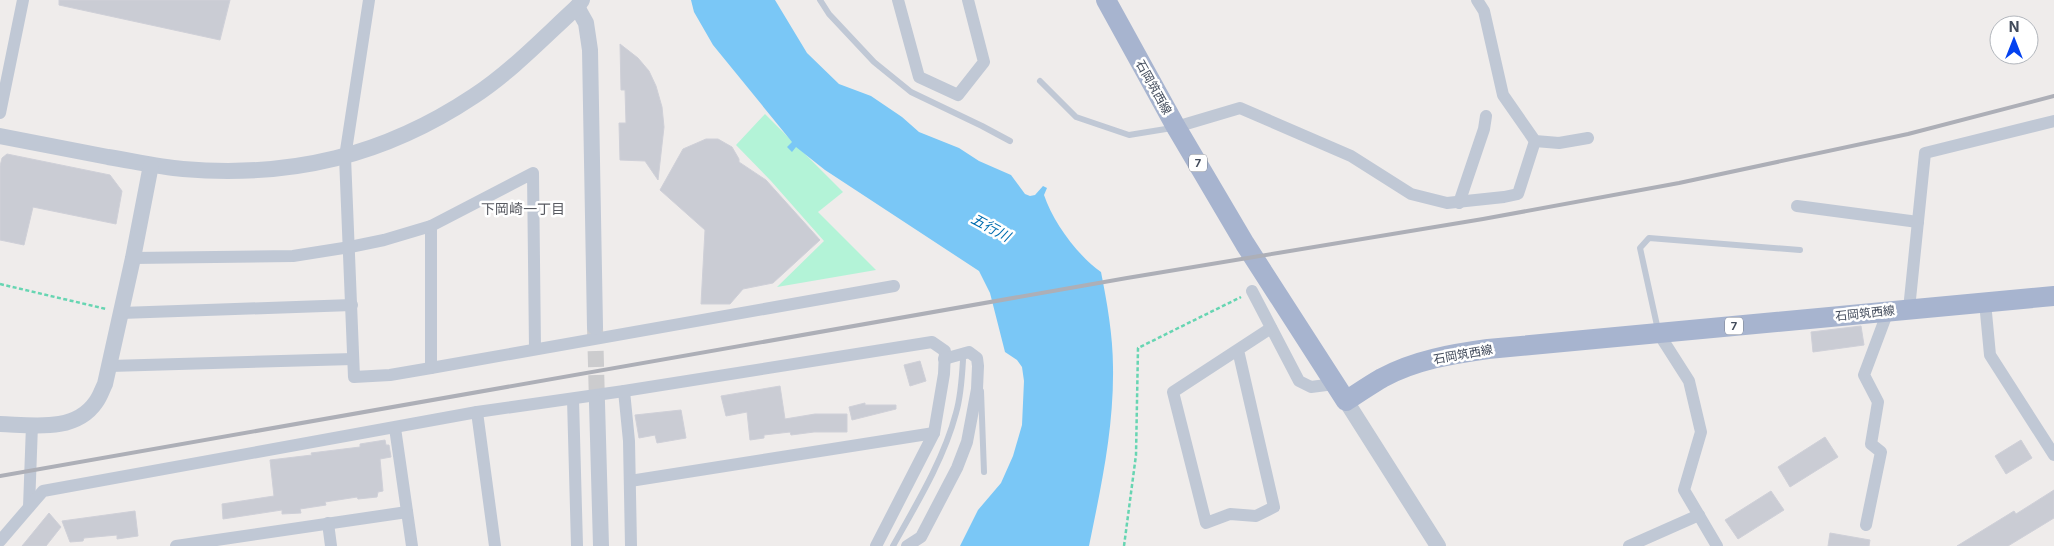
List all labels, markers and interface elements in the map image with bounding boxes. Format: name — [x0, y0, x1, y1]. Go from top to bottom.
north arrow — [1989, 15, 2039, 65]
text: N — [2009, 18, 2019, 35]
street label: 石岡筑西線 — [1133, 57, 1175, 117]
road number: 7 — [1189, 154, 1207, 172]
district label: 下岡崎一丁目 — [481, 200, 565, 217]
water label: 五行川 — [968, 210, 1015, 245]
street label: 石岡筑西線 — [1834, 302, 1896, 324]
road number: 7 — [1725, 318, 1743, 334]
street label: 石岡筑西線 — [1432, 341, 1494, 367]

